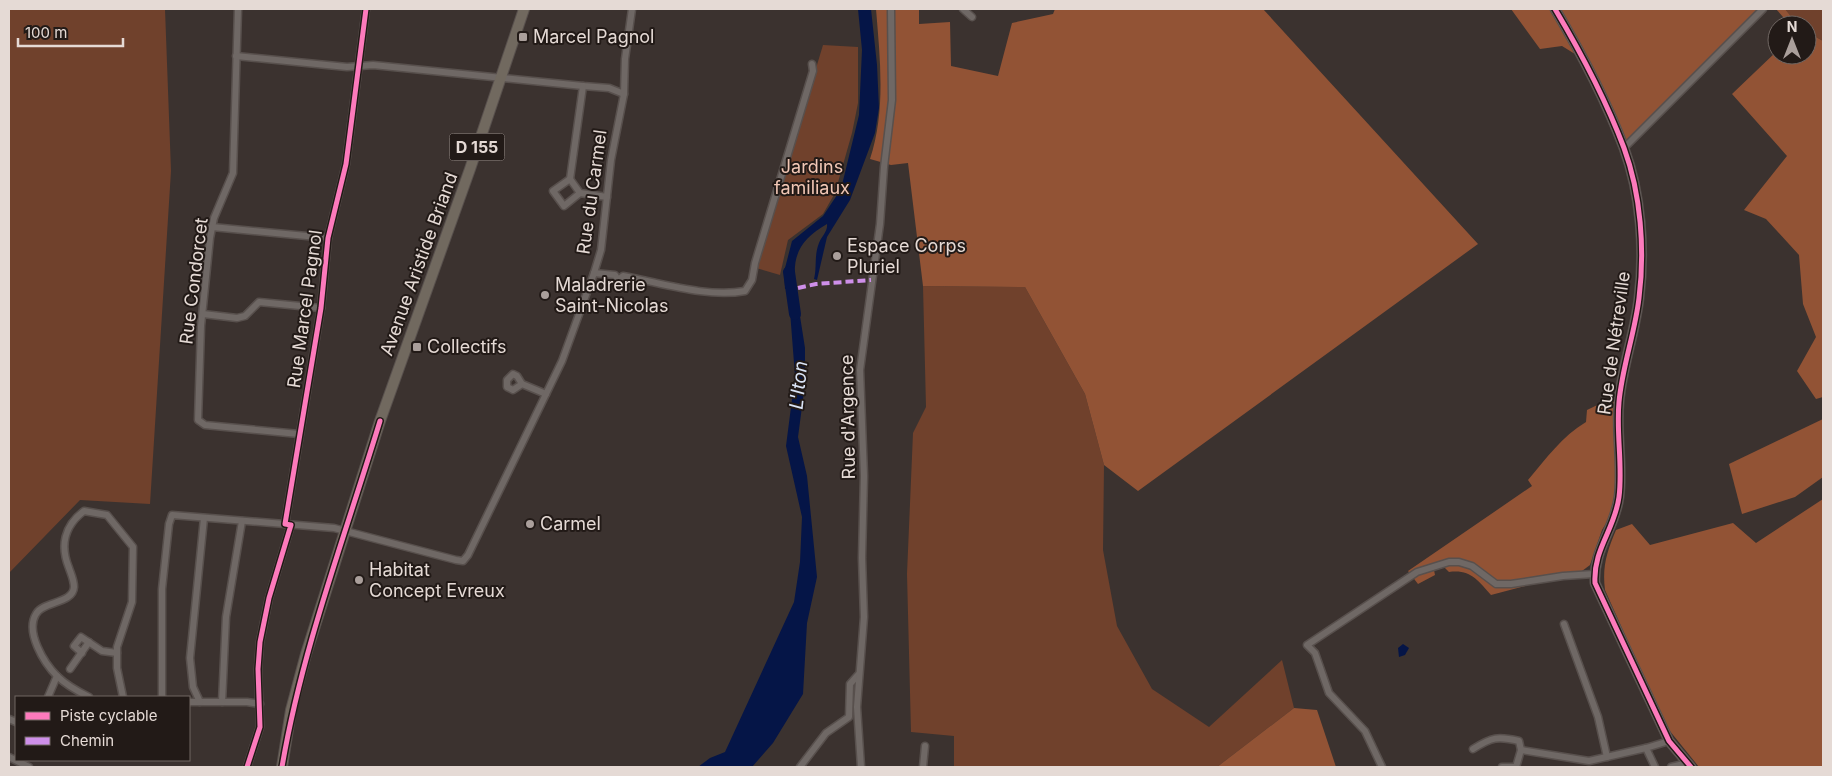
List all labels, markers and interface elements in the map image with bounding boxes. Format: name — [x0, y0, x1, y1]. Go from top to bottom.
scale bar — [18, 15, 122, 47]
north arrow — [1767, 15, 1817, 65]
text: N — [1787, 18, 1797, 35]
text: 100 m — [25, 23, 67, 42]
place label: Marcel Pagnol — [533, 26, 654, 47]
marker: Marcel Pagnol — [517, 31, 529, 43]
street label: Rue du Carmel — [572, 128, 611, 256]
road number: D 155 — [450, 134, 504, 160]
park label: Jardins familiaux — [774, 156, 850, 198]
street label: Avenue Aristide Briand — [376, 169, 461, 358]
street label: Rue Condorcet — [175, 216, 212, 345]
street label: Rue Marcel Pagnol — [283, 229, 326, 389]
place label: Espace Corps Pluriel — [847, 235, 966, 277]
marker: Espace Corps Pluriel — [831, 250, 843, 262]
street label: Rue de Nétreville — [1593, 270, 1634, 416]
place label: Maladrerie Saint-Nicolas — [555, 274, 668, 316]
marker: Maladrerie Saint-Nicolas — [539, 289, 551, 301]
place label: Collectifs — [427, 336, 506, 357]
marker: Collectifs — [411, 341, 423, 353]
street label: Rue d'Argence — [836, 355, 859, 479]
water label: L'Iton — [785, 360, 812, 411]
place label: Carmel — [540, 513, 601, 534]
marker: Carmel — [524, 518, 536, 530]
place label: Habitat Concept Evreux — [369, 559, 505, 601]
marker: Habitat Concept Evreux — [353, 574, 365, 586]
legend — [15, 696, 190, 761]
text: Piste cyclable — [60, 706, 157, 725]
text: Chemin — [60, 731, 114, 750]

